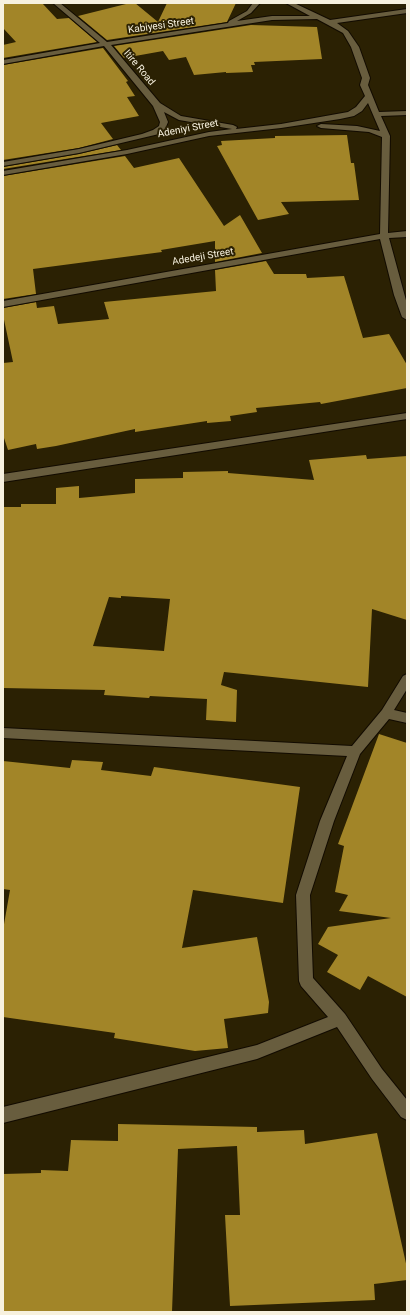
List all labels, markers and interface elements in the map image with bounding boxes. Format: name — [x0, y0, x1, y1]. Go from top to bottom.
street label: Kabiyesi Street — [127, 15, 195, 37]
street label: Itire Road — [121, 48, 157, 88]
street label: Adeniyi Street — [157, 117, 219, 141]
street label: Adedeji Street — [171, 246, 235, 268]

